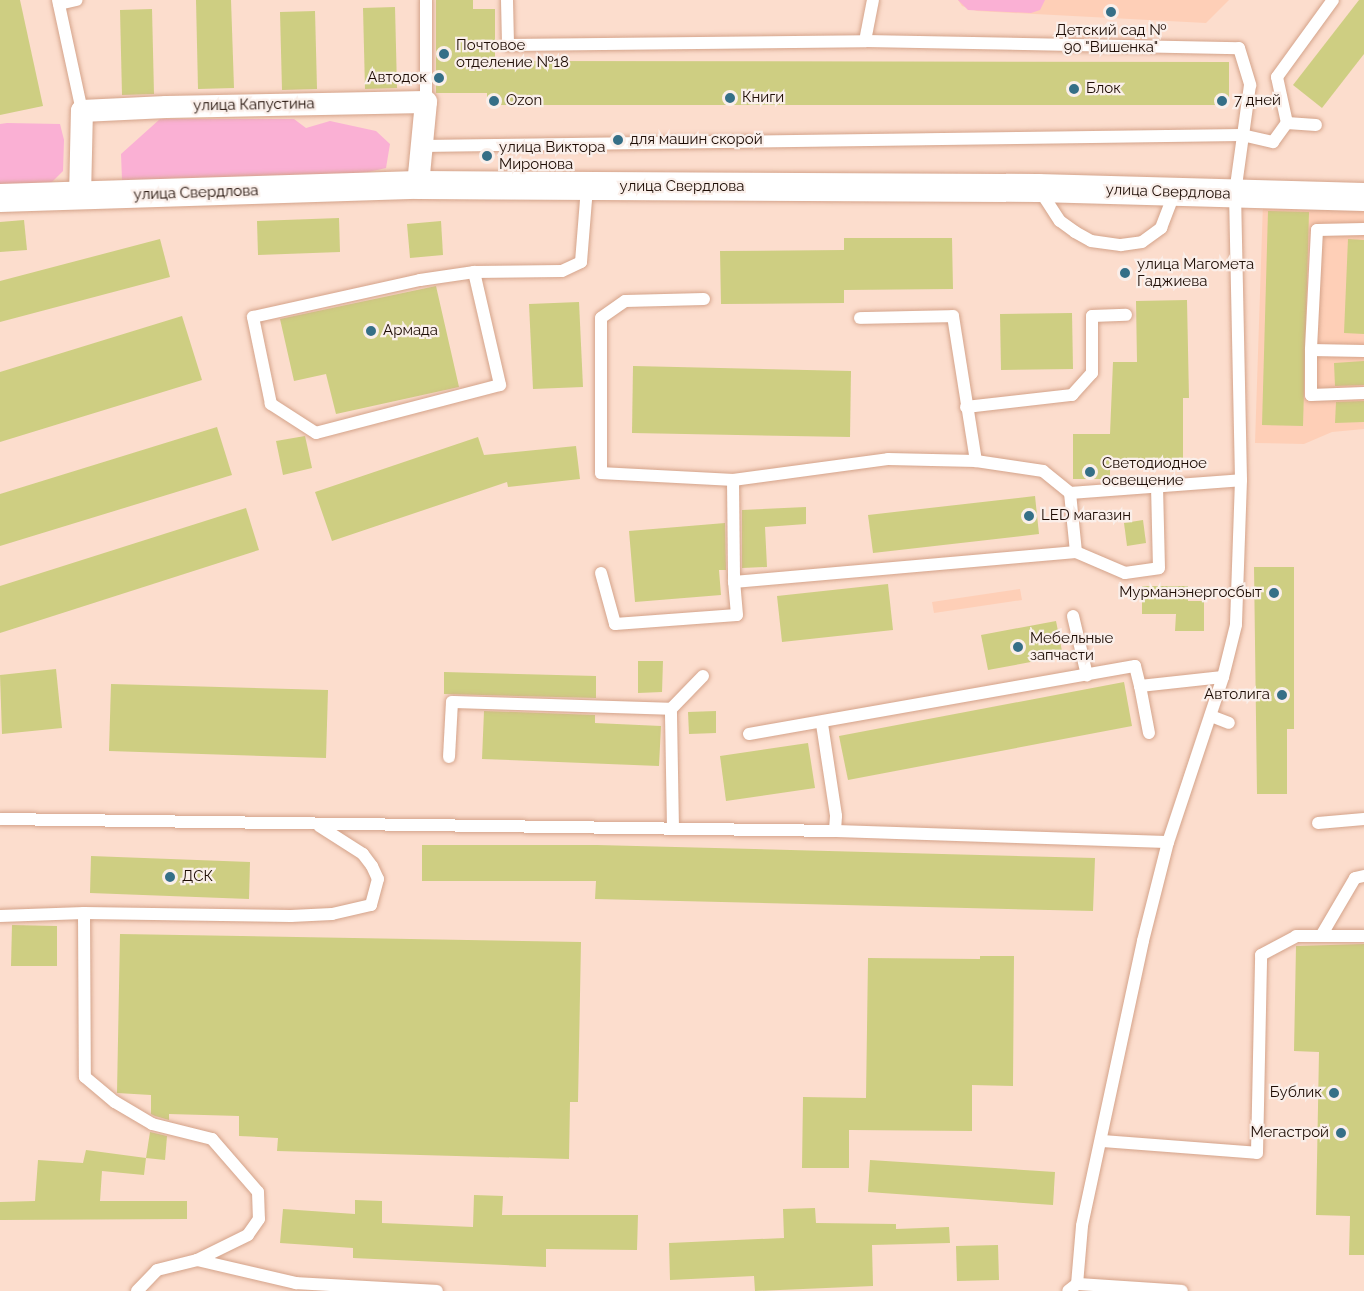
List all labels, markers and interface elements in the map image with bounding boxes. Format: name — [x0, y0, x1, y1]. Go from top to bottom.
marker: Детский сад № 90 "Вишенка" — [1104, 5, 1118, 19]
place label: Детский сад № 90 "Вишенка" — [1056, 21, 1166, 56]
place label: Почтовое отделение №18 — [456, 36, 569, 71]
marker: Почтовое отделение №18 — [437, 47, 451, 61]
place label: Автодок — [367, 69, 427, 87]
marker: Автодок — [432, 71, 446, 85]
place label: Блок — [1086, 80, 1121, 98]
marker: Блок — [1067, 82, 1081, 96]
place label: Книги — [742, 89, 784, 107]
marker: Книги — [723, 91, 737, 105]
place label: Ozon — [506, 92, 542, 110]
place label: 7 дней — [1234, 92, 1281, 110]
marker: Ozon — [487, 94, 501, 108]
marker: 7 дней — [1215, 94, 1229, 108]
street label: улица Капустина — [193, 95, 315, 115]
place label: для машин скорой — [630, 131, 763, 149]
marker: для машин скорой — [611, 133, 625, 147]
place label: улица Виктора Миронова — [499, 138, 605, 173]
marker: улица Виктора Миронова — [480, 149, 494, 163]
street label: улица Свердлова — [620, 178, 744, 196]
street label: улица Свердлова — [1105, 181, 1231, 203]
street label: улица Свердлова — [133, 182, 259, 204]
place label: улица Магомета Гаджиева — [1137, 255, 1254, 290]
marker: улица Магомета Гаджиева — [1118, 266, 1132, 280]
place label: Армада — [383, 322, 438, 340]
marker: Армада — [364, 324, 378, 338]
place label: Светодиодное освещение — [1102, 454, 1207, 489]
marker: Светодиодное освещение — [1083, 465, 1097, 479]
place label: LED магазин — [1041, 507, 1131, 525]
marker: LED магазин — [1022, 509, 1036, 523]
place label: Мурманэнергосбыт — [1119, 584, 1262, 602]
marker: Мурманэнергосбыт — [1267, 586, 1281, 600]
place label: Мебельные запчасти — [1030, 629, 1113, 664]
marker: Мебельные запчасти — [1011, 640, 1025, 654]
place label: Автолига — [1204, 686, 1270, 704]
marker: Автолига — [1275, 688, 1289, 702]
place label: ДСК — [182, 868, 213, 886]
marker: ДСК — [163, 870, 177, 884]
place label: Бублик — [1270, 1084, 1322, 1102]
marker: Бублик — [1327, 1086, 1341, 1100]
place label: Мегастрой — [1250, 1124, 1329, 1142]
marker: Мегастрой — [1334, 1126, 1348, 1140]

